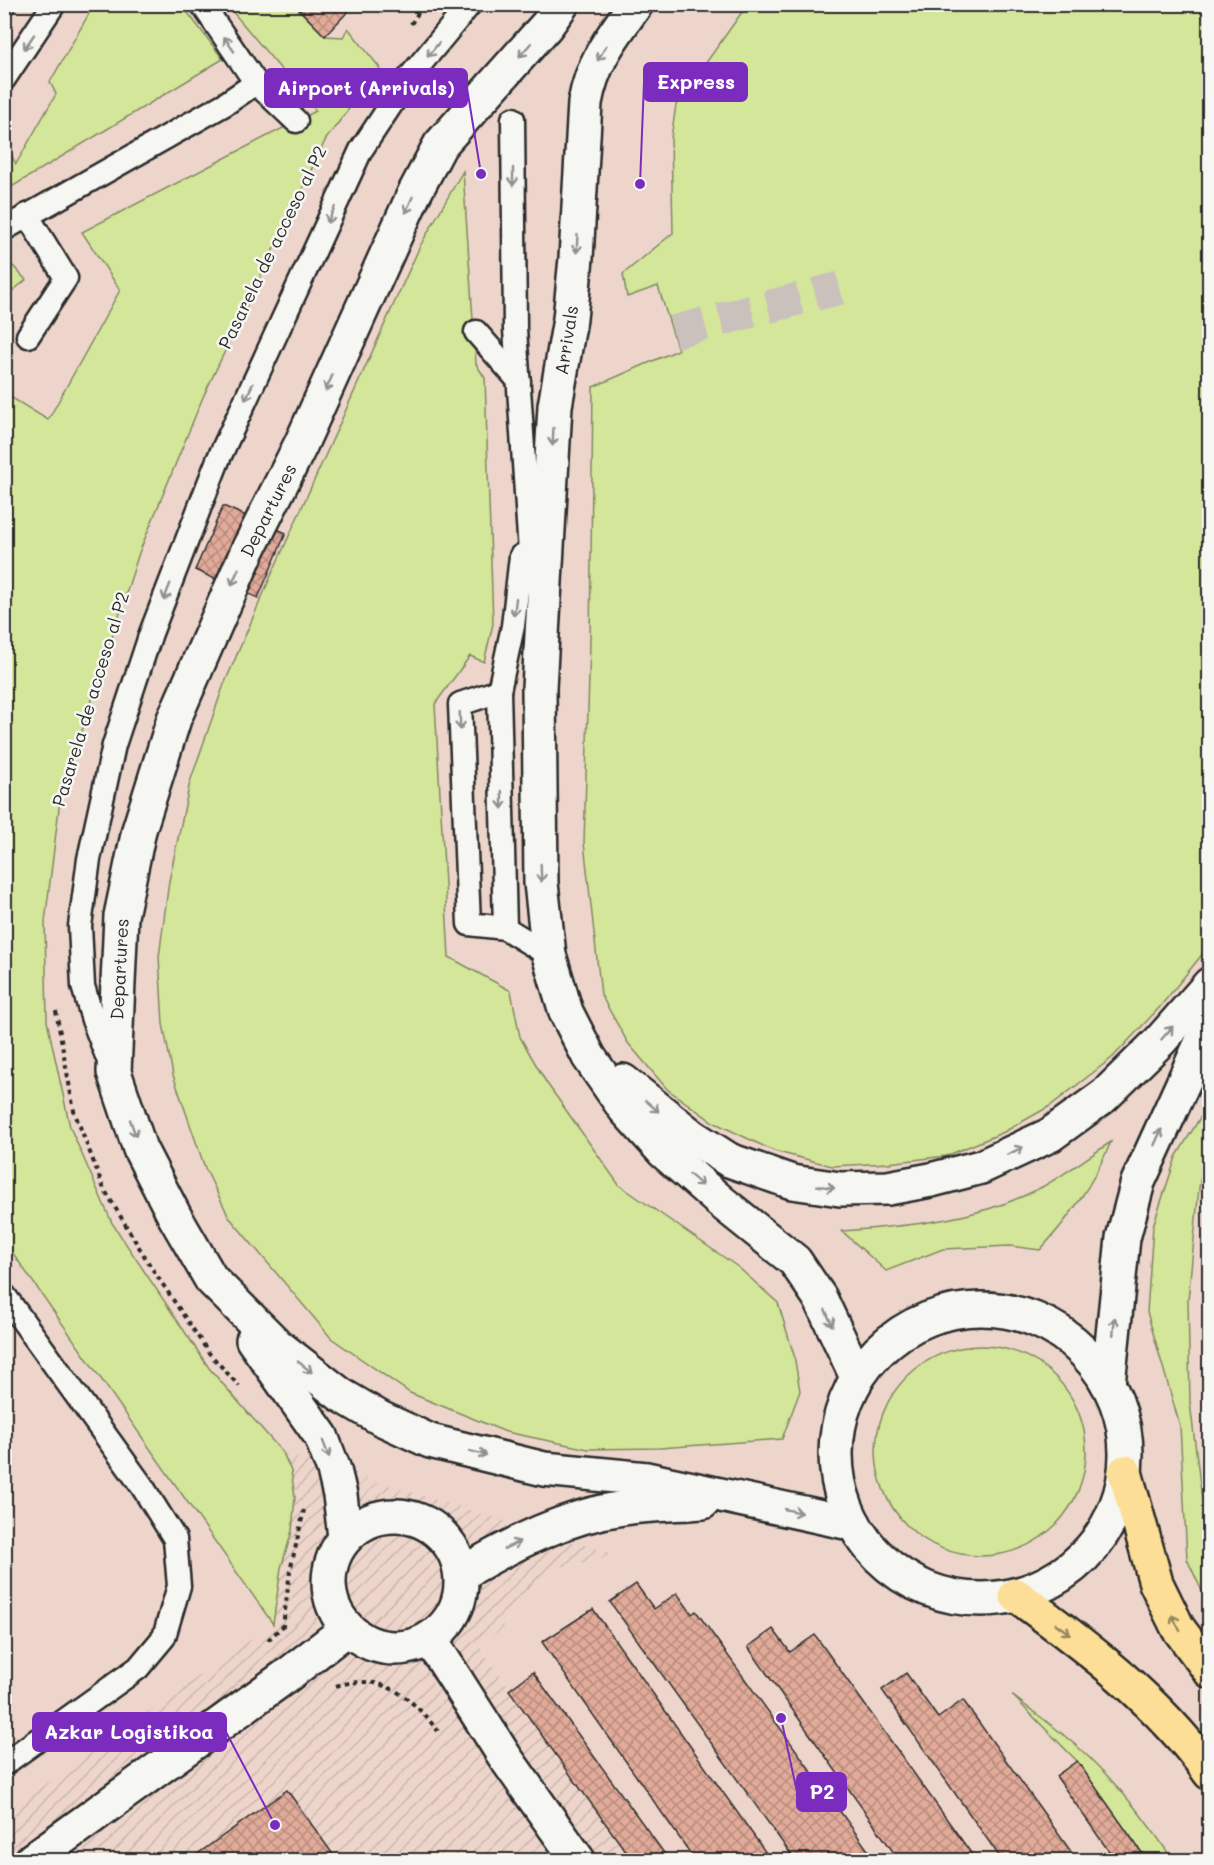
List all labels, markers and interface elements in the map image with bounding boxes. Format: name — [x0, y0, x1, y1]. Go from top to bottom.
one-way arrow — [23, 33, 35, 49]
one-way arrow — [223, 36, 235, 52]
one-way arrow — [426, 42, 439, 58]
one-way arrow — [518, 42, 532, 57]
one-way arrow — [596, 44, 608, 61]
callout: Express — [644, 63, 747, 101]
text: Express — [657, 68, 735, 94]
callout: Airport (Arrivals) — [265, 69, 467, 107]
text: Airport (Arrivals) — [277, 74, 455, 100]
street label: Pasarela de acceso al P2 — [212, 141, 332, 353]
one-way arrow — [508, 167, 519, 187]
one-way arrow — [403, 196, 414, 214]
one-way arrow — [324, 205, 336, 223]
one-way arrow — [571, 233, 582, 253]
street label: Arrivals — [549, 304, 583, 376]
one-way arrow — [323, 373, 334, 391]
one-way arrow — [243, 383, 255, 401]
one-way arrow — [548, 427, 559, 447]
street label: Departures — [234, 459, 302, 561]
one-way arrow — [229, 568, 241, 586]
one-way arrow — [161, 582, 172, 601]
street label: Pasarela de acceso al P2 — [46, 589, 134, 809]
one-way arrow — [509, 596, 520, 616]
one-way arrow — [455, 710, 466, 730]
one-way arrow — [496, 790, 508, 810]
one-way arrow — [535, 862, 547, 882]
street label: Departures — [104, 918, 134, 1020]
one-way arrow — [1160, 1026, 1174, 1041]
one-way arrow — [644, 1099, 660, 1112]
one-way arrow — [128, 1118, 139, 1137]
one-way arrow — [1153, 1129, 1165, 1147]
one-way arrow — [1005, 1145, 1023, 1157]
one-way arrow — [688, 1173, 703, 1187]
one-way arrow — [815, 1181, 835, 1192]
one-way arrow — [824, 1309, 835, 1327]
one-way arrow — [1108, 1316, 1119, 1336]
one-way arrow — [297, 1361, 313, 1374]
one-way arrow — [321, 1439, 332, 1458]
one-way arrow — [468, 1447, 487, 1459]
one-way arrow — [783, 1505, 802, 1517]
one-way arrow — [503, 1539, 521, 1551]
one-way arrow — [1170, 1615, 1182, 1632]
one-way arrow — [1055, 1623, 1071, 1636]
callout: Azkar Logistikoa — [33, 1713, 226, 1751]
text: Azkar Logistikoa — [44, 1718, 214, 1744]
callout: P2 — [797, 1773, 846, 1811]
text: P2 — [810, 1778, 834, 1804]

